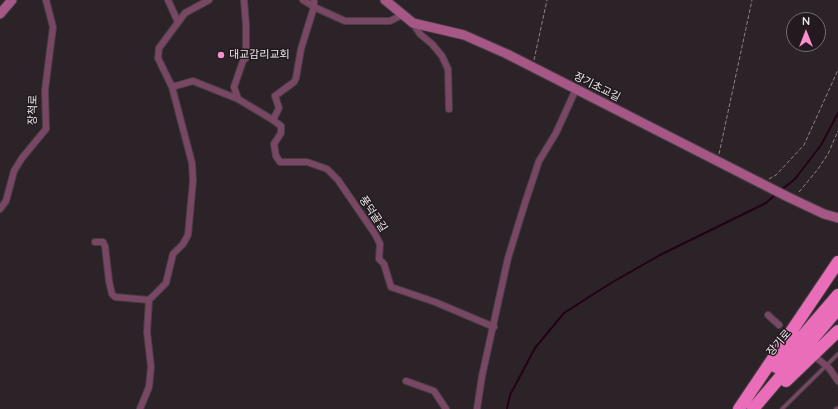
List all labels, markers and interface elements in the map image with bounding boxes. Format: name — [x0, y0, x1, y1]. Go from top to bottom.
north arrow — [786, 12, 826, 52]
text: N — [802, 14, 810, 28]
place label: 대교감리교회 — [229, 48, 290, 62]
marker: 대교감리교회 — [216, 50, 226, 60]
street label: 장기초교길 — [571, 70, 623, 104]
street label: 장척로 — [26, 95, 40, 125]
street label: 풍덕골길 — [356, 194, 390, 234]
street label: 장기로 — [764, 327, 794, 359]

